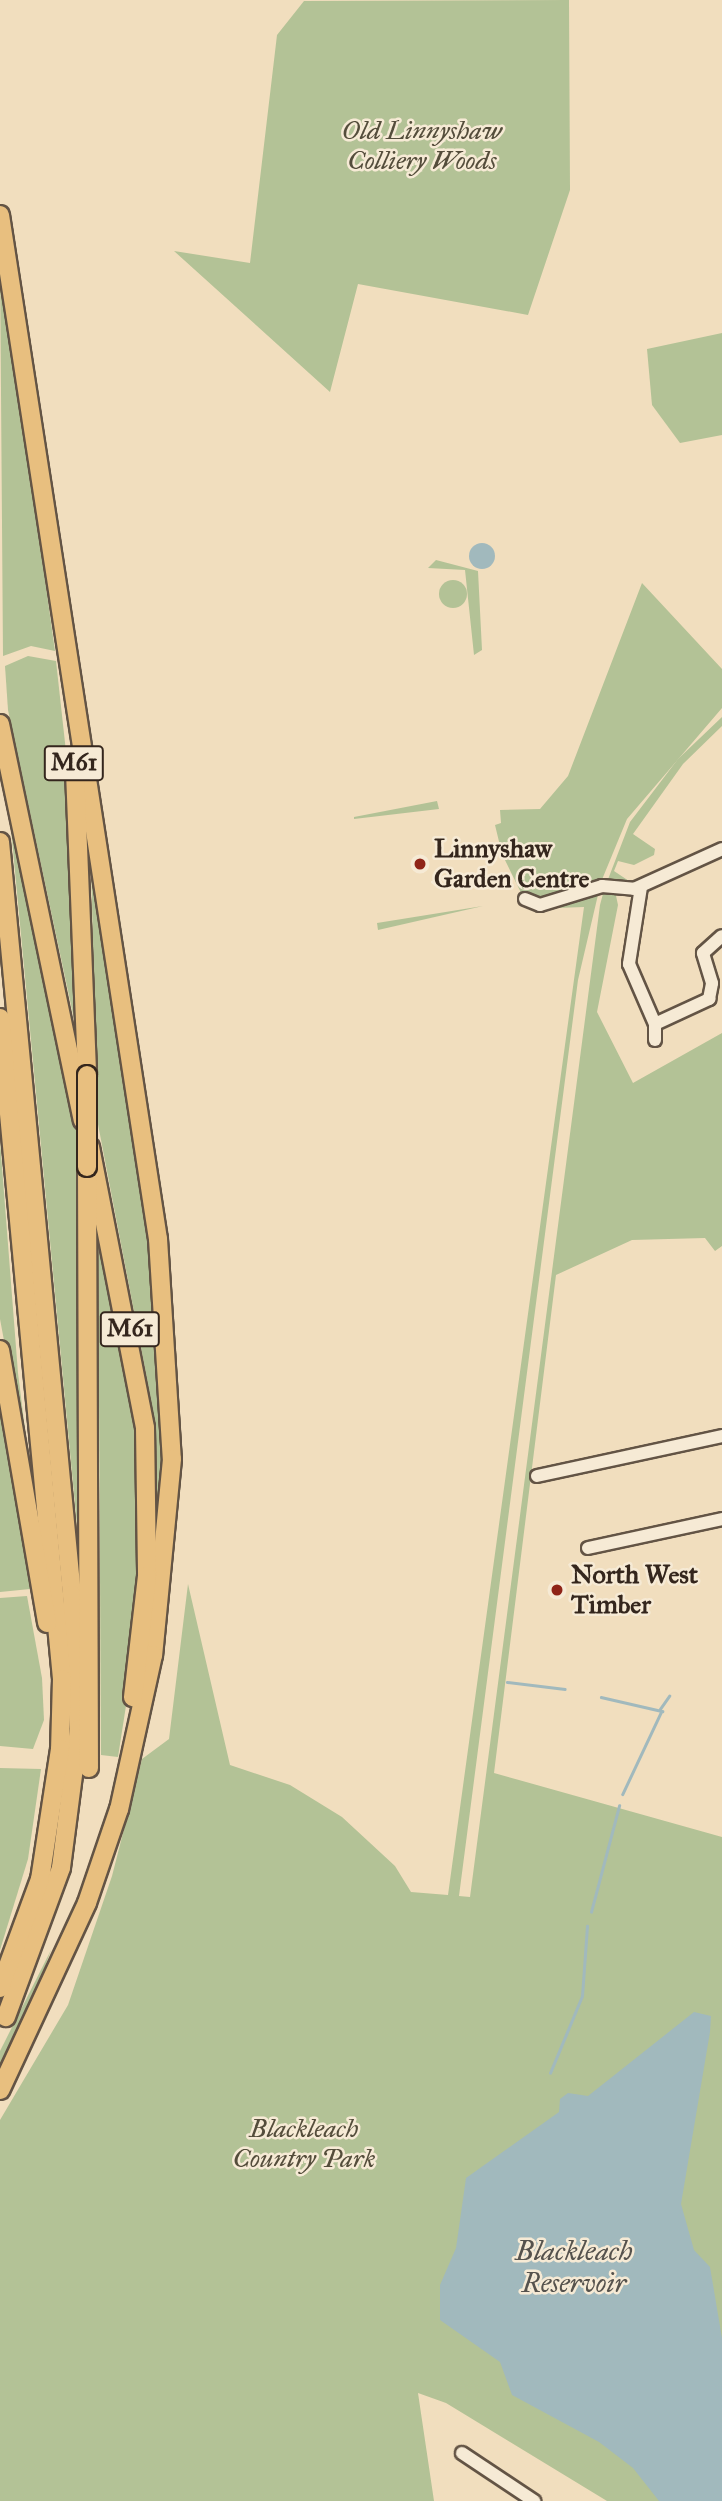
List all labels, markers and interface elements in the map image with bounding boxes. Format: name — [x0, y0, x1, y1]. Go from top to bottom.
park label: Old Linnyshaw Colliery Woods — [342, 115, 502, 176]
road number: M61 — [42, 742, 106, 784]
place label: Linnyshaw Garden Centre — [434, 833, 589, 894]
marker: Linnyshaw Garden Centre — [412, 856, 428, 872]
road number: M61 — [99, 1308, 162, 1350]
place label: North West Timber — [571, 1559, 698, 1620]
marker: North West Timber — [549, 1582, 565, 1598]
park label: Blackleach Country Park — [233, 2113, 375, 2174]
water label: Blackleach Reservoir — [515, 2234, 633, 2300]

